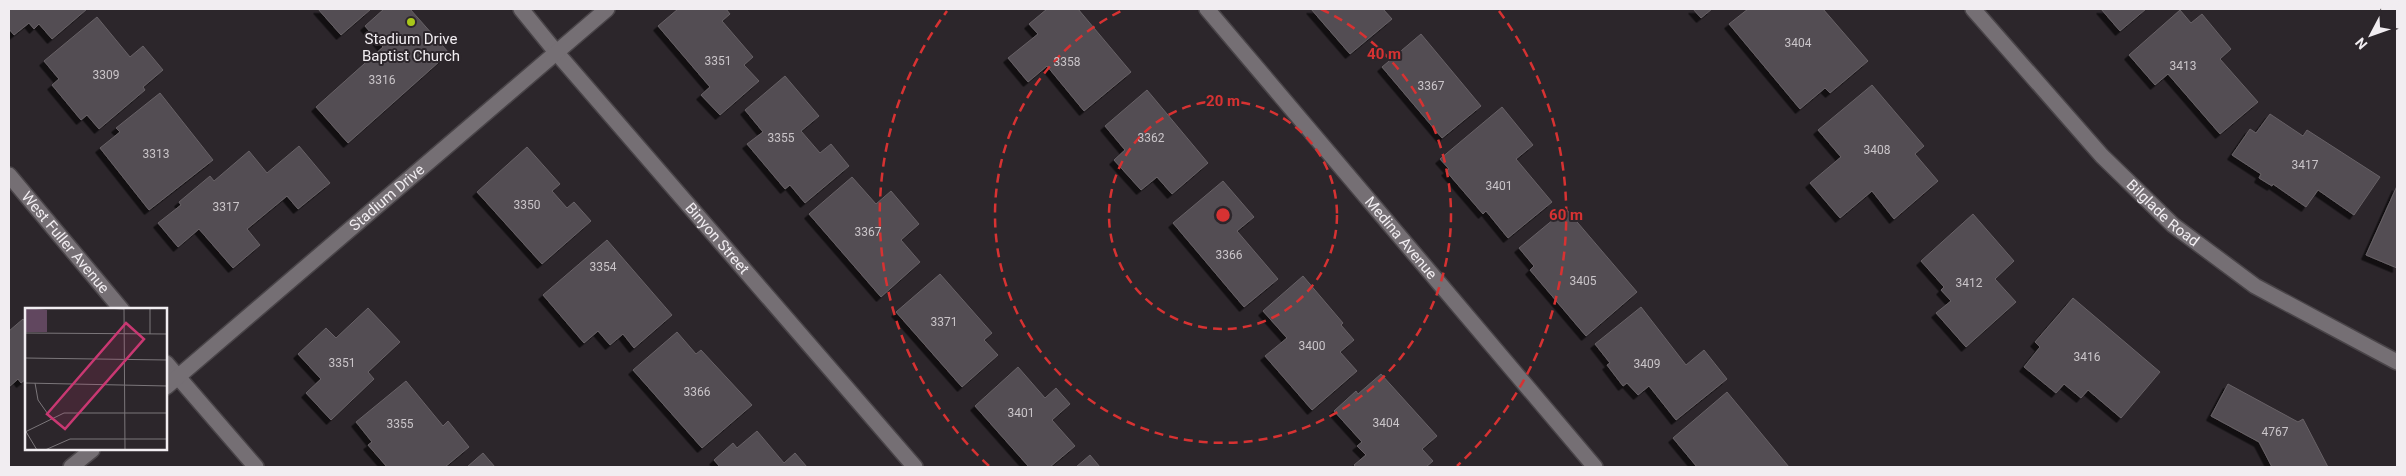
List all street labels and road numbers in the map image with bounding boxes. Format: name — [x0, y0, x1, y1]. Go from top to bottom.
street label: Stadium Drive — [346, 160, 428, 235]
street label: Bilglade Road — [2123, 176, 2203, 250]
street label: West Fuller Avenue — [18, 188, 113, 297]
street label: Medina Avenue — [1361, 193, 1441, 283]
street label: Binyon Street — [682, 199, 753, 278]

